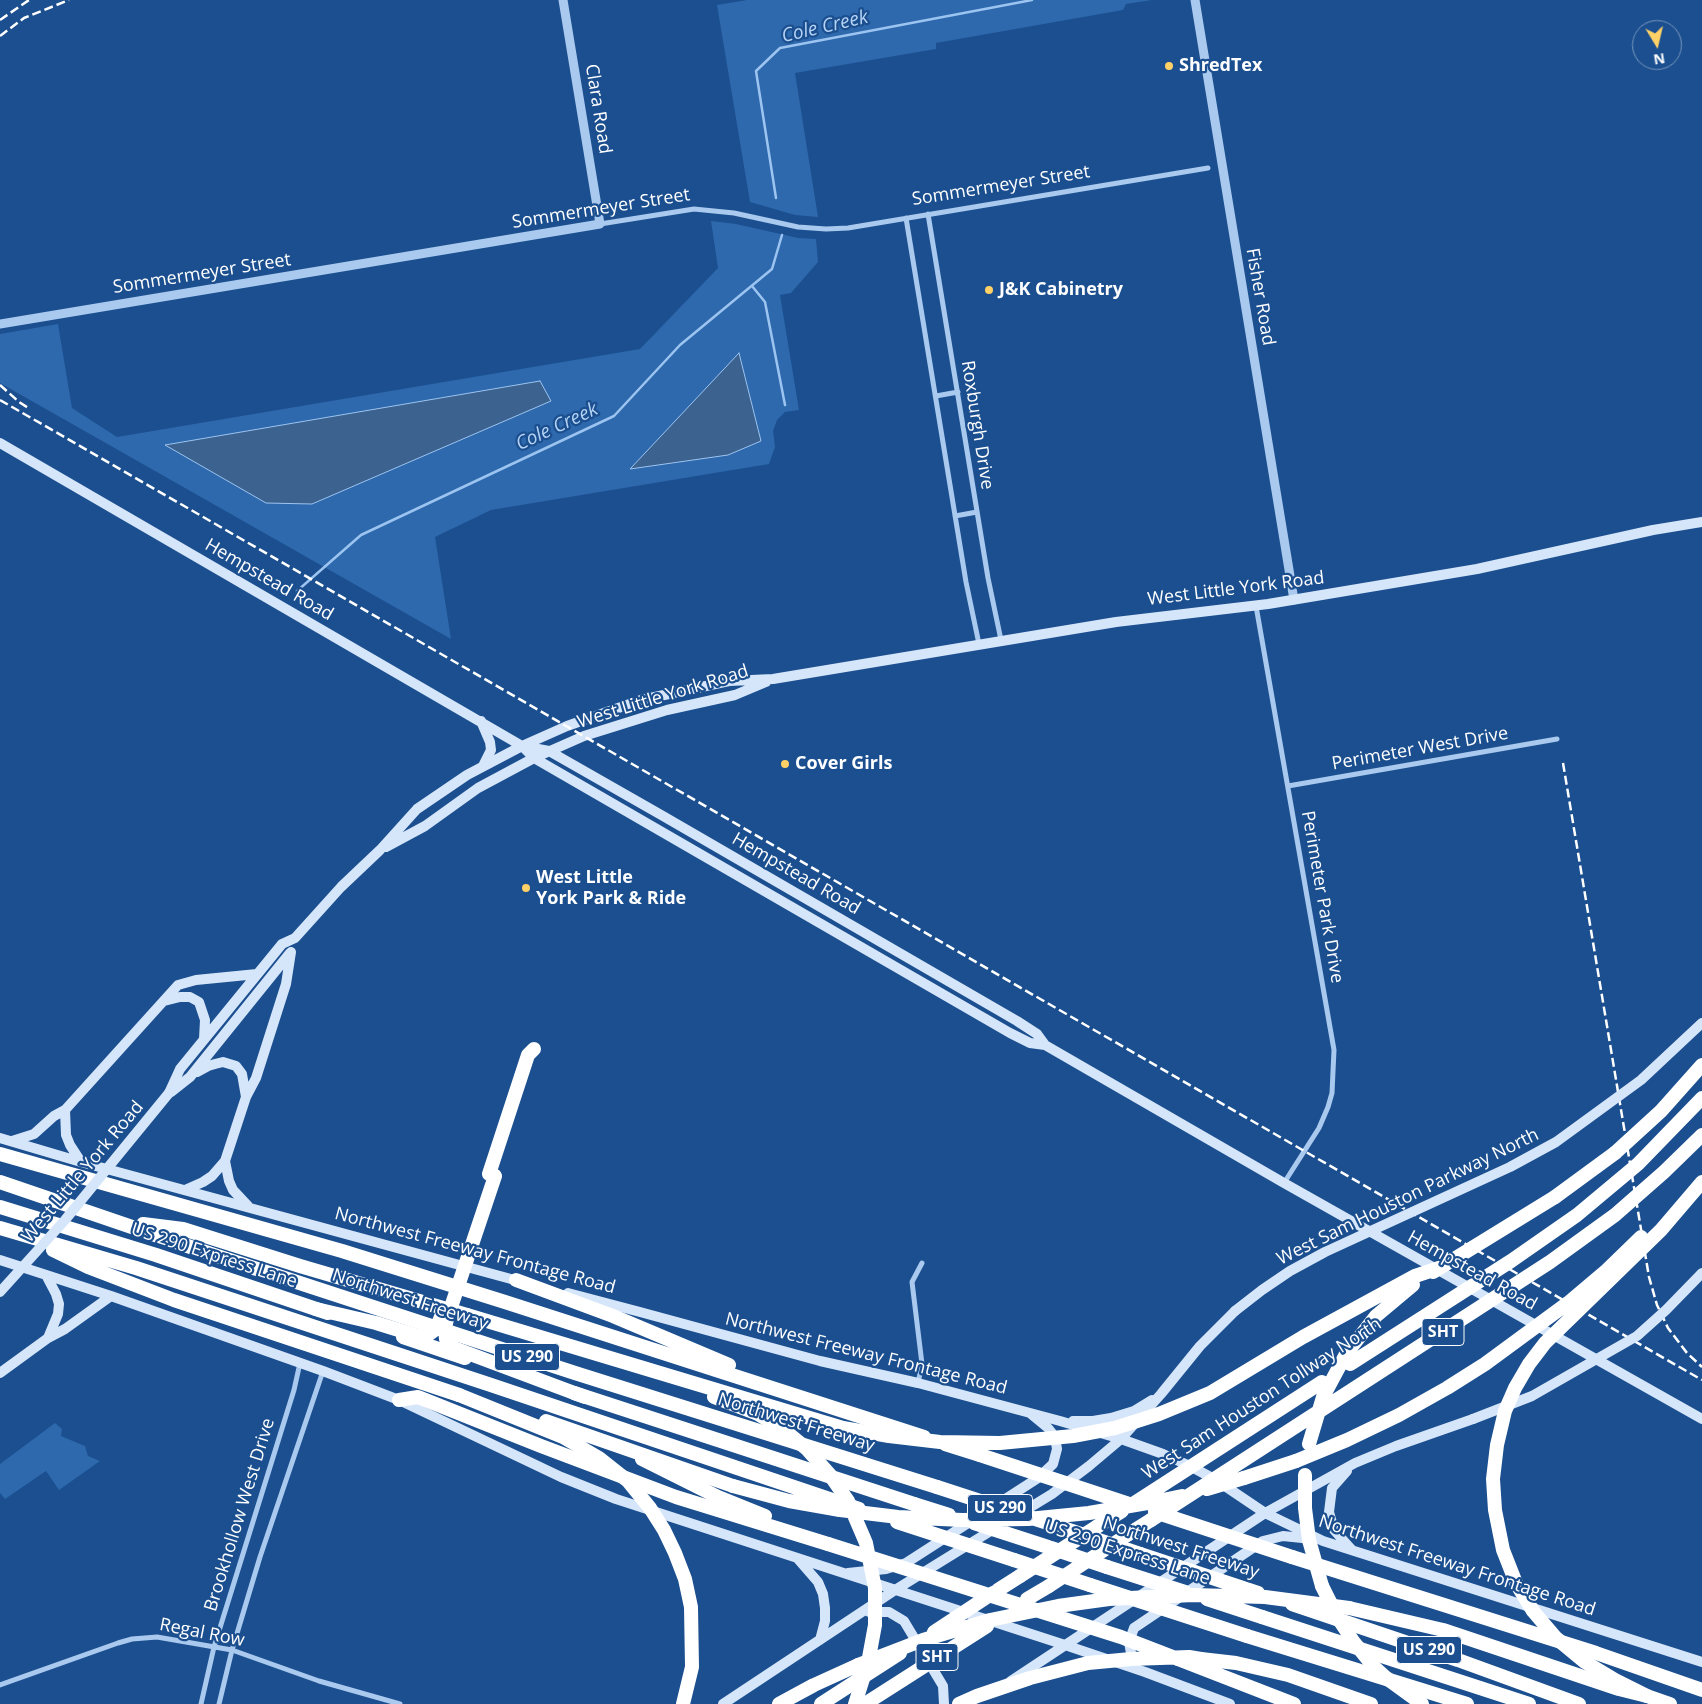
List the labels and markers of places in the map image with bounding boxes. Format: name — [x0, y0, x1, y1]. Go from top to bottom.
place label: ShredTex — [1179, 55, 1262, 77]
marker: ShredTex — [1163, 60, 1175, 72]
place label: J&K Cabinetry — [999, 279, 1123, 301]
marker: J&K Cabinetry — [983, 284, 995, 296]
place label: Cover Girls — [795, 753, 892, 775]
marker: Cover Girls — [779, 758, 791, 770]
place label: West Little York Park & Ride — [536, 867, 686, 910]
marker: West Little York Park & Ride — [520, 882, 532, 894]

